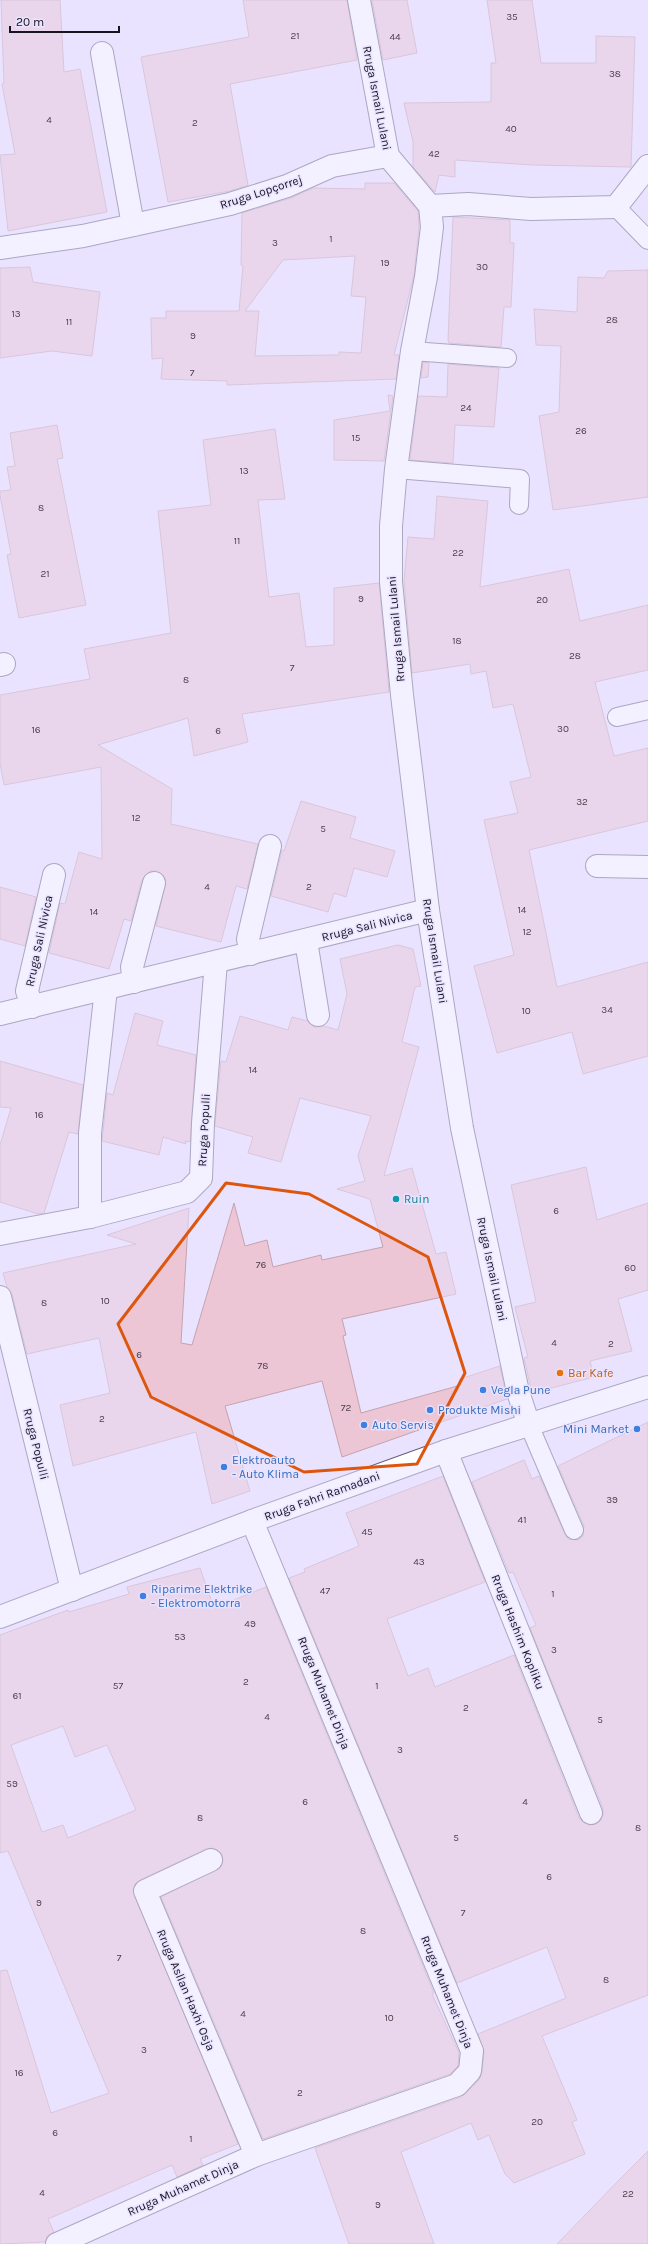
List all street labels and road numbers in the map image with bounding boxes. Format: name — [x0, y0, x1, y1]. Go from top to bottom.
street label: Rruga Ismail Lulani — [360, 45, 394, 151]
street label: Rruga Lopçorrej — [218, 172, 304, 212]
street label: Rruga Ismail Lulani — [384, 576, 408, 682]
street label: Rruga Sali Nivica — [22, 894, 56, 988]
street label: Rruga Ismail Lulani — [420, 897, 450, 1005]
street label: Rruga Sali Nivica — [320, 908, 414, 944]
street label: Rruga Populli — [195, 1093, 213, 1167]
street label: Rruga Ismail Lulani — [474, 1216, 510, 1322]
street label: Rruga Populli — [20, 1407, 52, 1481]
street label: Rruga Fahri Ramadani — [262, 1469, 382, 1523]
street label: Rruga Hashim Kopliku — [489, 1572, 547, 1692]
street label: Rruga Muhamet Dinja — [295, 1635, 353, 1751]
street label: Rruga Asllan Haxhi Osja — [154, 1927, 218, 2053]
street label: Rruga Muhamet Dinja — [418, 1934, 476, 2050]
street label: Rruga Muhamet Dinja — [125, 2157, 241, 2219]

